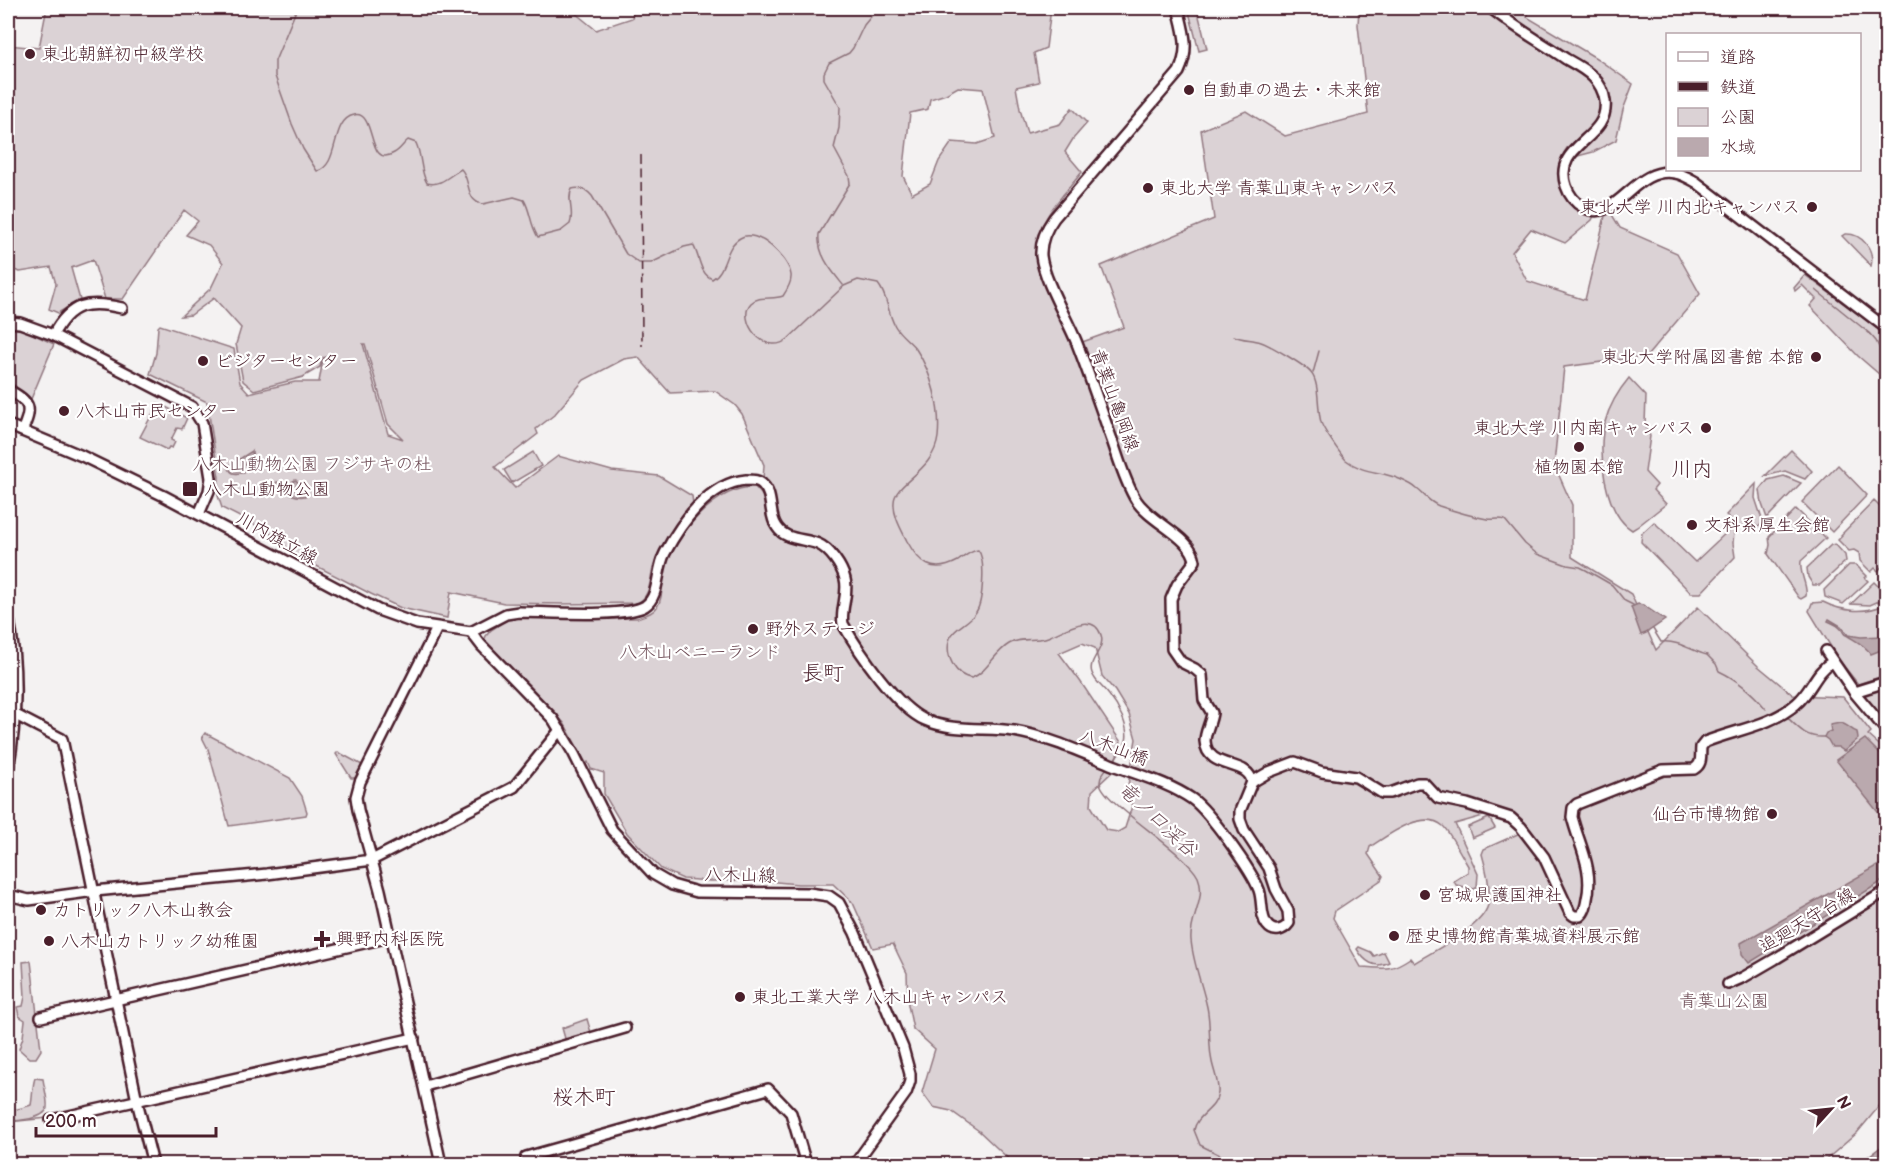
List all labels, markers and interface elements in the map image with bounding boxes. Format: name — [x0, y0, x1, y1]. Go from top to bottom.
legend — [1666, 33, 1861, 171]
place label: 東北朝鮮初中級学校 — [42, 44, 204, 65]
marker: 東北朝鮮初中級学校 — [23, 47, 37, 61]
text: 道路 — [1720, 47, 1756, 68]
text: 鉄道 — [1720, 77, 1756, 98]
place label: 自動車の過去・未来館 — [1201, 80, 1381, 101]
marker: 自動車の過去・未来館 — [1182, 83, 1196, 97]
text: 公園 — [1720, 107, 1756, 128]
text: 水域 — [1720, 137, 1756, 158]
place label: 東北大学 青葉山東キャンパス — [1160, 178, 1398, 199]
marker: 東北大学 青葉山東キャンパス — [1141, 181, 1155, 195]
place label: 東北大学 川内北キャンパス — [1580, 197, 1800, 218]
marker: 東北大学 川内北キャンパス — [1805, 200, 1819, 214]
street label: 青葉山亀岡線 — [1086, 346, 1143, 455]
place label: 東北大学附属図書館 本館 — [1601, 347, 1804, 368]
marker: 東北大学附属図書館 本館 — [1809, 350, 1823, 364]
place label: ビジターセンター — [215, 351, 358, 372]
marker: ビジターセンター — [196, 354, 210, 368]
place label: 八木山市民センター — [76, 401, 237, 422]
marker: 八木山市民センター — [57, 404, 71, 418]
place label: 東北大学 川内南キャンパス — [1474, 418, 1694, 439]
marker: 東北大学 川内南キャンパス — [1699, 421, 1713, 435]
marker: 植物園本館 — [1572, 440, 1586, 454]
park label: 八木山動物公園 フジサキの杜 — [193, 454, 431, 475]
place label: 植物園本館 — [1534, 457, 1624, 478]
district label: 川内 — [1671, 457, 1713, 482]
place label: 八木山動物公園 — [204, 479, 330, 500]
marker: 八木山動物公園 — [181, 480, 199, 498]
street label: 川内旗立線 — [232, 507, 321, 569]
place label: 文科系厚生会館 — [1704, 515, 1830, 536]
marker: 文科系厚生会館 — [1685, 518, 1699, 532]
place label: 野外ステージ — [765, 619, 874, 640]
marker: 野外ステージ — [746, 622, 760, 636]
park label: 八木山ベニーランド — [619, 642, 781, 663]
district label: 長町 — [802, 661, 844, 686]
street label: 八木山橋 — [1076, 725, 1151, 770]
water label: 竜ノ口渓谷 — [1113, 777, 1203, 863]
place label: 仙台市博物館 — [1652, 804, 1760, 825]
marker: 仙台市博物館 — [1765, 807, 1779, 821]
street label: 八木山線 — [704, 864, 776, 887]
street label: 追廻天守台線 — [1756, 884, 1859, 957]
place label: 宮城県護国神社 — [1437, 885, 1563, 906]
marker: 宮城県護国神社 — [1418, 888, 1432, 902]
place label: カトリック八木山教会 — [53, 900, 233, 921]
marker: カトリック八木山教会 — [34, 903, 48, 917]
place label: 歴史博物館青葉城資料展示館 — [1406, 926, 1640, 947]
place label: 興野内科医院 — [336, 929, 444, 950]
marker: 歴史博物館青葉城資料展示館 — [1387, 929, 1401, 943]
marker: 興野内科医院 — [313, 930, 331, 948]
place label: 八木山カトリック幼稚園 — [61, 931, 259, 952]
marker: 八木山カトリック幼稚園 — [42, 934, 56, 948]
place label: 東北工業大学 八木山キャンパス — [752, 987, 1008, 1008]
marker: 東北工業大学 八木山キャンパス — [733, 990, 747, 1004]
park label: 青葉山公園 — [1679, 991, 1769, 1012]
north arrow — [1801, 1079, 1861, 1139]
district label: 桜木町 — [553, 1085, 616, 1110]
text: N — [1832, 1093, 1854, 1113]
scale bar — [36, 1100, 216, 1138]
text: 200 m — [45, 1111, 97, 1132]

